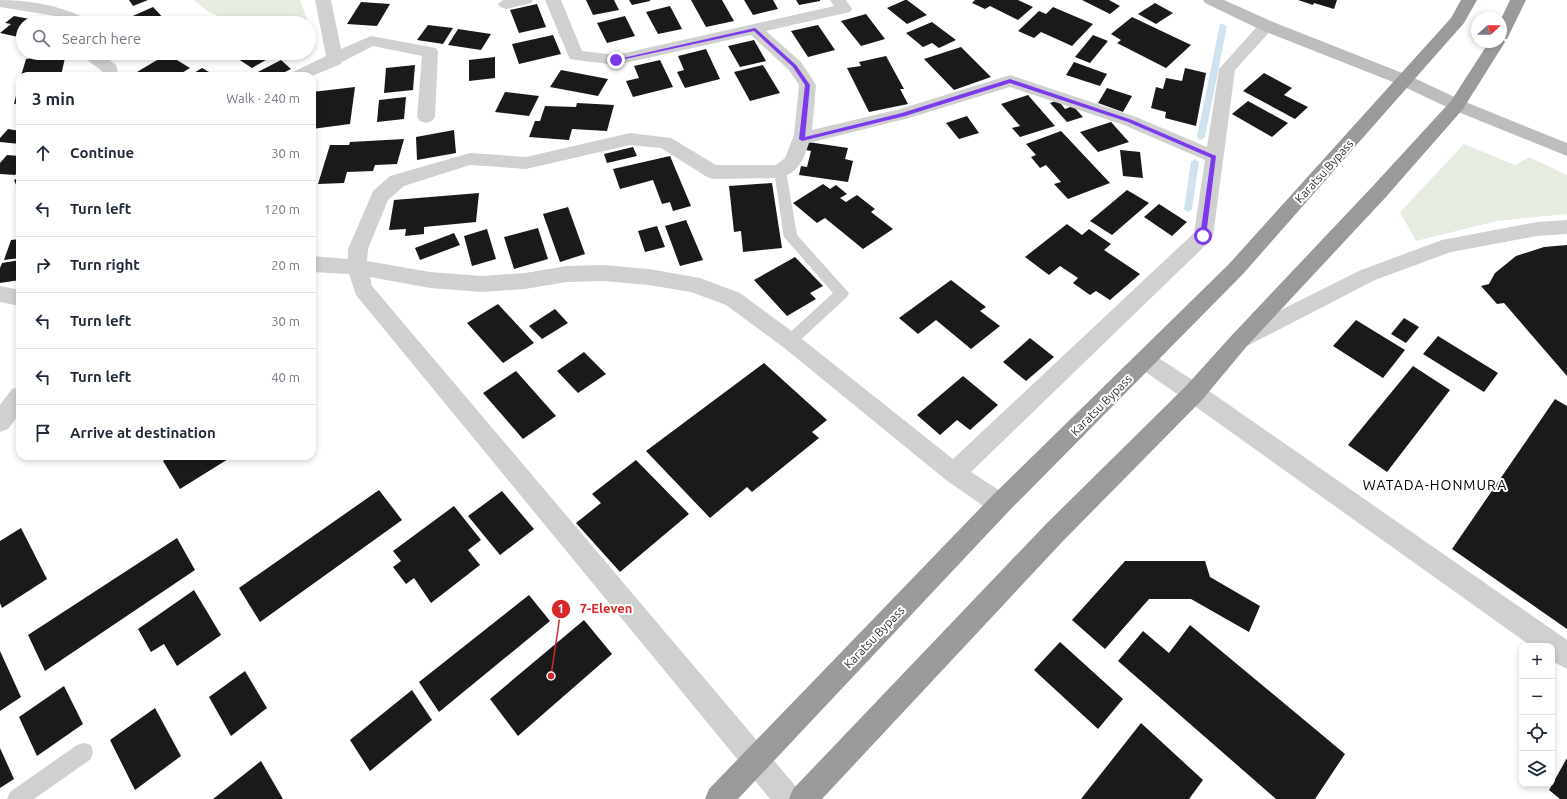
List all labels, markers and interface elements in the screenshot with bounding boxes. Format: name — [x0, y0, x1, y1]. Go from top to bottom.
north arrow — [1471, 12, 1507, 48]
search box — [16, 16, 316, 60]
icon: search — [30, 27, 52, 49]
text: Search here — [62, 30, 141, 47]
route end — [607, 51, 625, 69]
text: 3 min — [32, 89, 75, 108]
text: Walk · 240 m — [226, 91, 300, 105]
street label: Karatsu Bypass — [1292, 137, 1356, 205]
icon: ahead — [32, 142, 54, 164]
text: Continue — [70, 144, 134, 161]
text: 30 m — [271, 146, 300, 160]
icon: left — [32, 198, 54, 220]
text: Turn left — [70, 200, 131, 217]
text: 120 m — [264, 202, 300, 216]
route start — [1194, 227, 1212, 245]
icon: right — [32, 254, 54, 276]
text: Turn right — [70, 256, 140, 273]
text: 20 m — [271, 258, 300, 272]
icon: left — [32, 310, 54, 332]
text: Turn left — [70, 312, 131, 329]
text: 30 m — [271, 314, 300, 328]
icon: left — [32, 366, 54, 388]
text: Turn left — [70, 368, 131, 385]
text: 40 m — [271, 370, 300, 384]
street label: Karatsu Bypass — [1068, 372, 1134, 438]
icon: arrive — [32, 422, 54, 444]
text: Arrive at destination — [70, 424, 216, 441]
district label: WATADA-HONMURA — [1363, 477, 1507, 493]
callout: 7-Eleven — [551, 596, 640, 621]
text: 7-Eleven — [580, 601, 632, 615]
text: 1 — [558, 602, 564, 615]
street label: Karatsu Bypass — [841, 603, 907, 671]
map controls — [1519, 643, 1555, 787]
button: + — [1519, 643, 1555, 679]
button: − — [1519, 679, 1555, 715]
button: locate — [1519, 715, 1555, 751]
button: layers — [1519, 751, 1555, 787]

